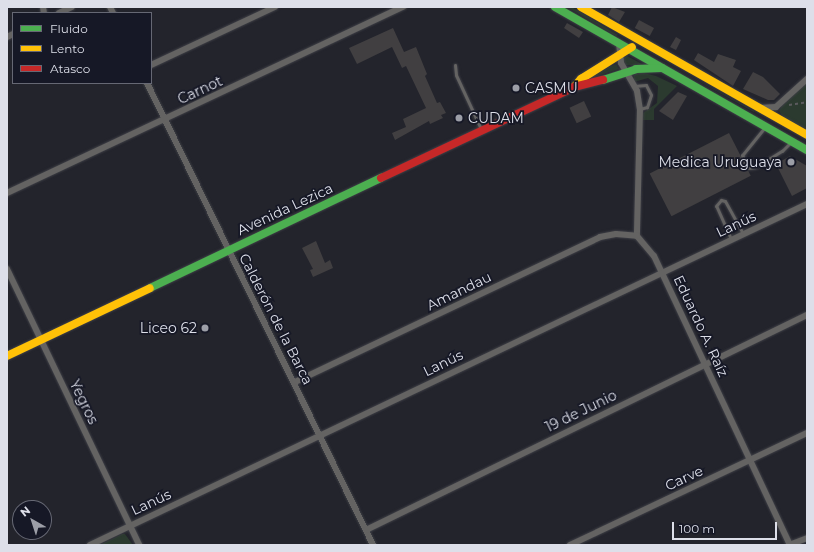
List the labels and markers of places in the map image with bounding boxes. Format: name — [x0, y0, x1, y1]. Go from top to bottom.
place label: CASMU — [525, 80, 578, 96]
marker: CASMU — [510, 82, 522, 94]
place label: CUDAM — [468, 110, 524, 126]
marker: CUDAM — [453, 112, 465, 124]
place label: Medica Uruguaya — [658, 154, 782, 170]
marker: Medica Uruguaya — [785, 156, 797, 168]
place label: Liceo 62 — [140, 320, 197, 336]
marker: Liceo 62 — [200, 323, 210, 333]

